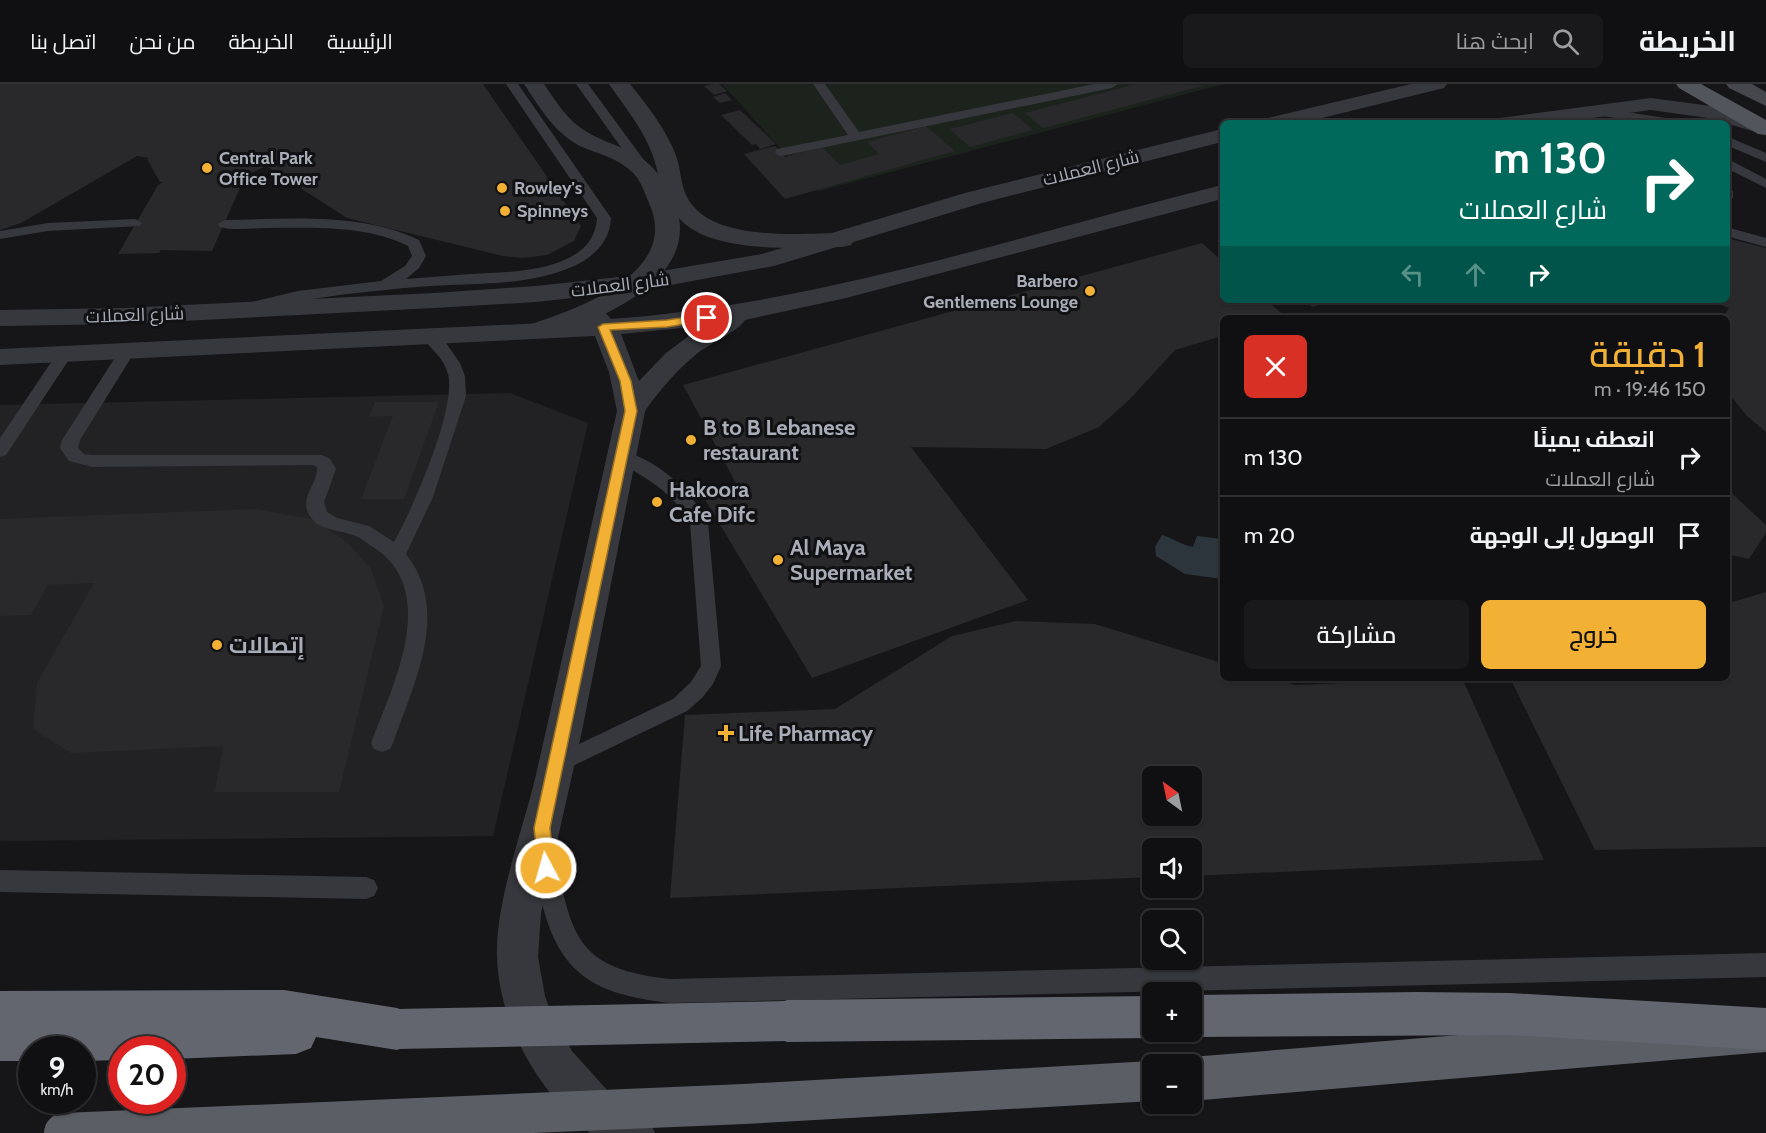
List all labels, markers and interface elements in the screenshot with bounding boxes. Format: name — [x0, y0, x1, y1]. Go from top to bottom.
search box — [1183, 14, 1603, 68]
text: الخريطة — [1639, 24, 1736, 58]
icon: search — [1549, 25, 1582, 58]
text: ابحث هنا — [1456, 28, 1534, 55]
text: اتصل بنا — [30, 29, 97, 54]
text: من نحن — [130, 29, 195, 54]
text: الخريطة — [228, 29, 294, 54]
text: الرئيسية — [327, 29, 393, 54]
text: 130 m — [1493, 132, 1607, 184]
icon: right — [1628, 144, 1706, 222]
street label: شارع العملات — [1040, 145, 1142, 192]
place label: Central Park Office Tower — [219, 147, 318, 190]
marker: Central Park Office Tower — [200, 161, 214, 175]
place label: Rowley's — [514, 177, 583, 199]
marker: Rowley's — [495, 181, 509, 195]
text: شارع العملات — [1459, 193, 1607, 226]
place label: Spinneys — [517, 200, 589, 222]
marker: Spinneys — [498, 204, 512, 218]
icon: left — [1396, 258, 1429, 291]
icon: ahead — [1459, 258, 1492, 291]
icon: right — [1522, 258, 1555, 291]
street label: شارع العملات — [570, 268, 670, 303]
place label: Barbero Gentlemens Lounge — [923, 270, 1078, 313]
marker: Barbero Gentlemens Lounge — [1083, 284, 1097, 298]
pin — [681, 292, 732, 343]
icon: arrive — [690, 301, 723, 334]
street label: شارع العملات — [85, 302, 185, 329]
text: 1 دقيقة — [1589, 332, 1706, 376]
button: close — [1244, 335, 1307, 398]
text: 150 m · 19:46 — [1594, 377, 1706, 401]
place label: B to B Lebanese restaurant — [703, 414, 855, 466]
text: انعطف يمينًا — [1533, 426, 1655, 453]
marker: B to B Lebanese restaurant — [684, 433, 698, 447]
icon: right — [1673, 441, 1706, 474]
text: 130 m — [1244, 444, 1303, 471]
text: شارع العملات — [1545, 467, 1655, 491]
place label: Hakoora Cafe Difc — [669, 476, 755, 528]
marker: Hakoora Cafe Difc — [650, 495, 664, 509]
icon: arrive — [1673, 519, 1706, 552]
text: 20 m — [1244, 522, 1295, 549]
text: الوصول إلى الوجهة — [1470, 522, 1655, 549]
place label: Al Maya Supermarket — [790, 534, 913, 586]
marker: Al Maya Supermarket — [771, 553, 785, 567]
button: مشاركة — [1244, 600, 1469, 669]
button: خروج — [1481, 600, 1706, 669]
place label: إتصالات — [229, 632, 304, 660]
marker: إتصالات — [210, 638, 224, 652]
place label: Life Pharmacy — [738, 720, 873, 747]
marker: Life Pharmacy — [719, 726, 733, 740]
north arrow — [1142, 766, 1202, 826]
map controls — [1142, 766, 1202, 1114]
position arrow — [514, 836, 578, 900]
button: sound — [1142, 838, 1202, 898]
button: search — [1142, 910, 1202, 970]
button: + — [1142, 982, 1202, 1042]
speed limit sign: 20 — [108, 1036, 186, 1114]
text: 9 — [49, 1049, 65, 1086]
button: − — [1142, 1054, 1202, 1114]
text: km/h — [41, 1081, 73, 1099]

